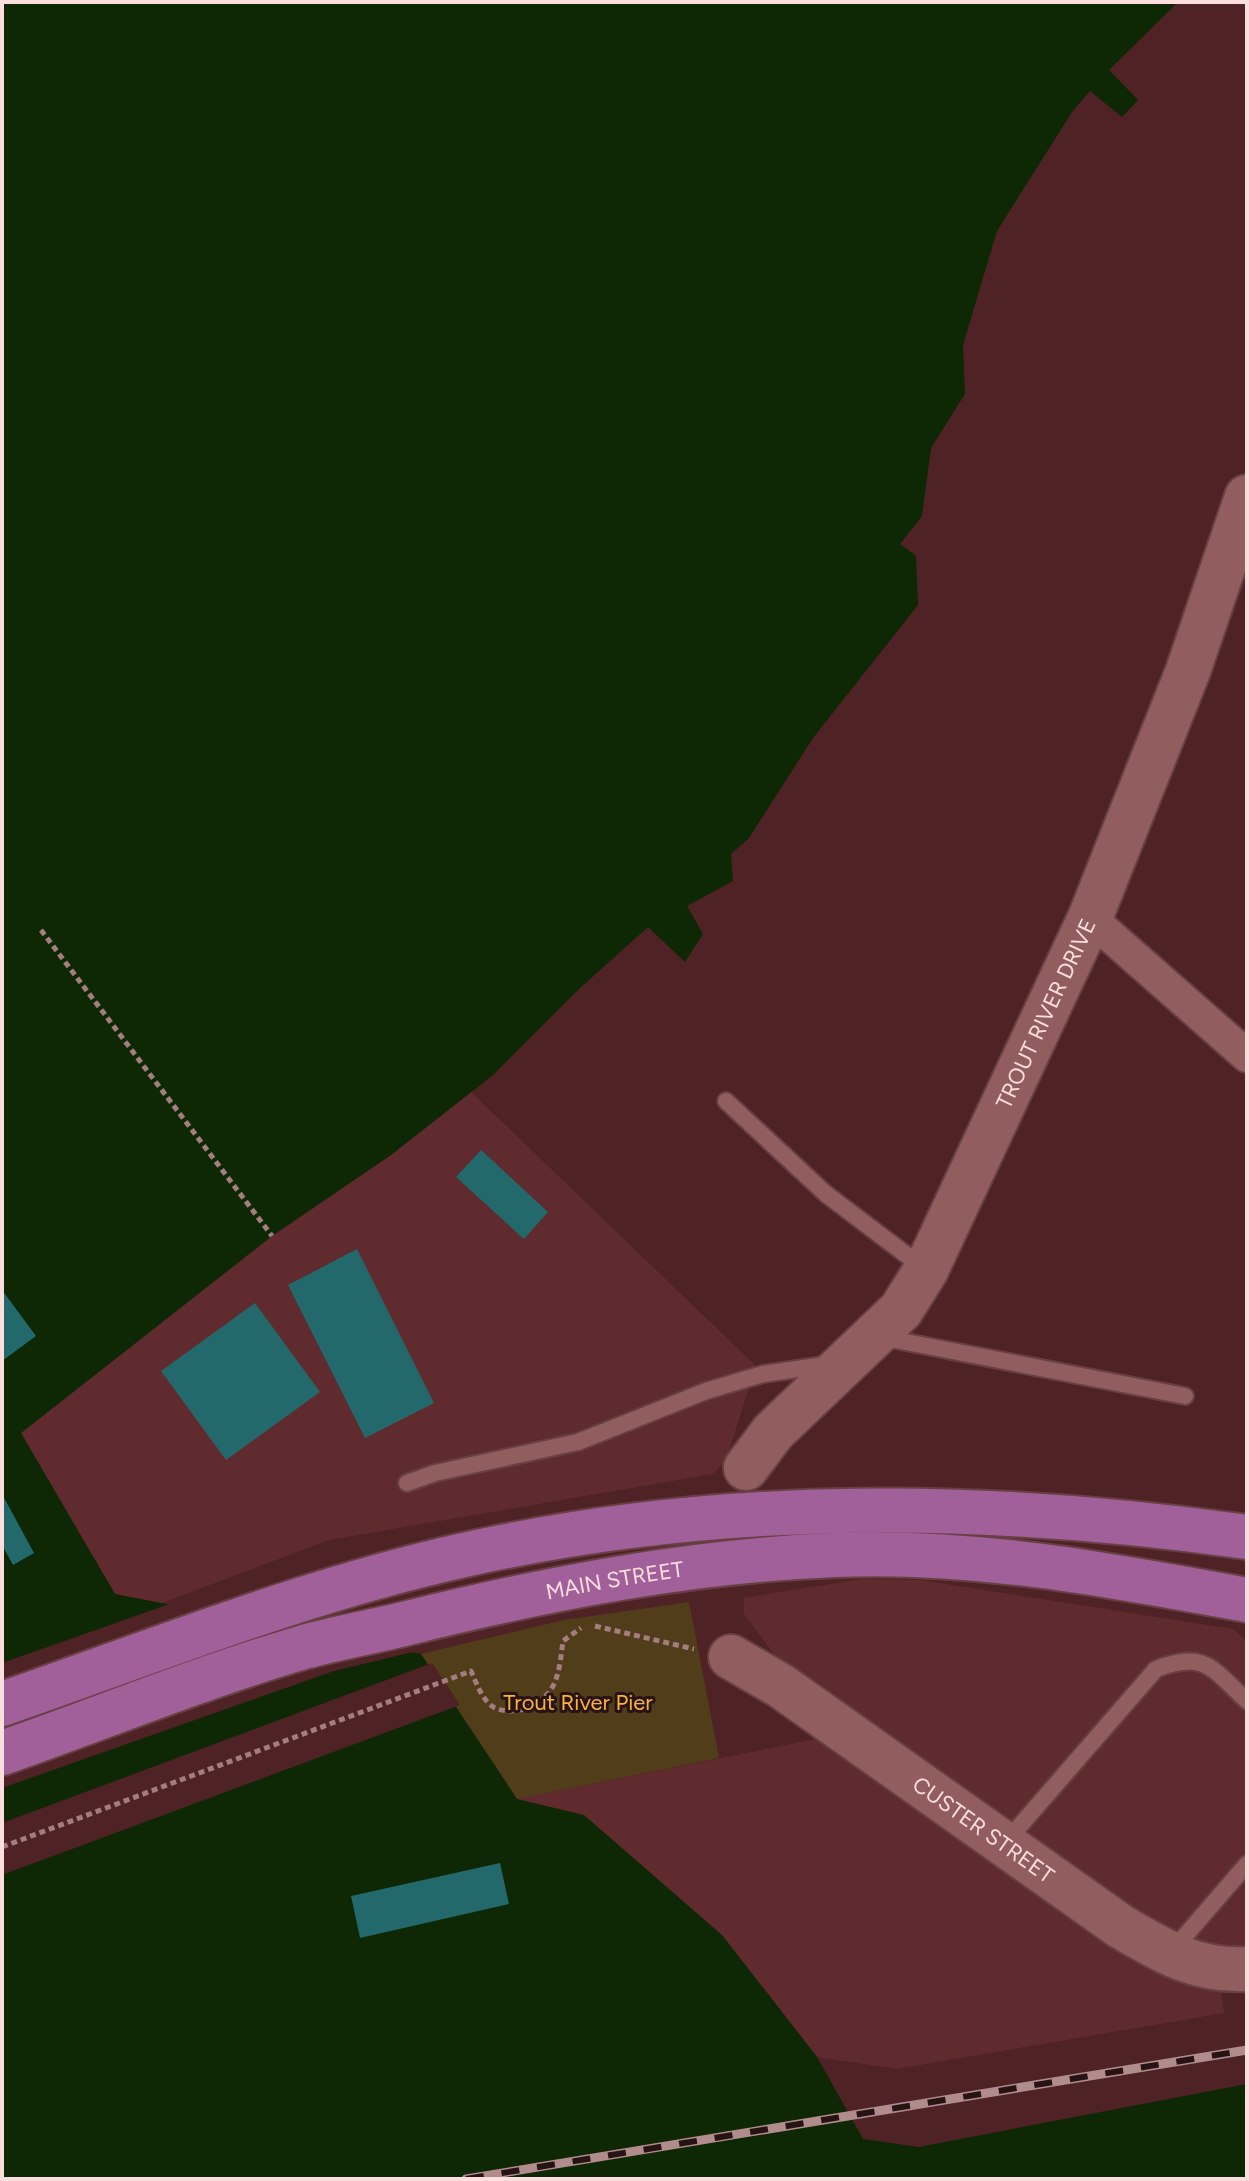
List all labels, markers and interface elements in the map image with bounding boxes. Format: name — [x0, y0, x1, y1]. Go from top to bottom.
street label: TROUT RIVER DRIVE — [990, 914, 1102, 1113]
street label: MAIN STREET — [543, 1556, 685, 1606]
park label: Trout River Pier — [503, 1689, 653, 1716]
street label: CUSTER STREET — [907, 1771, 1059, 1889]

